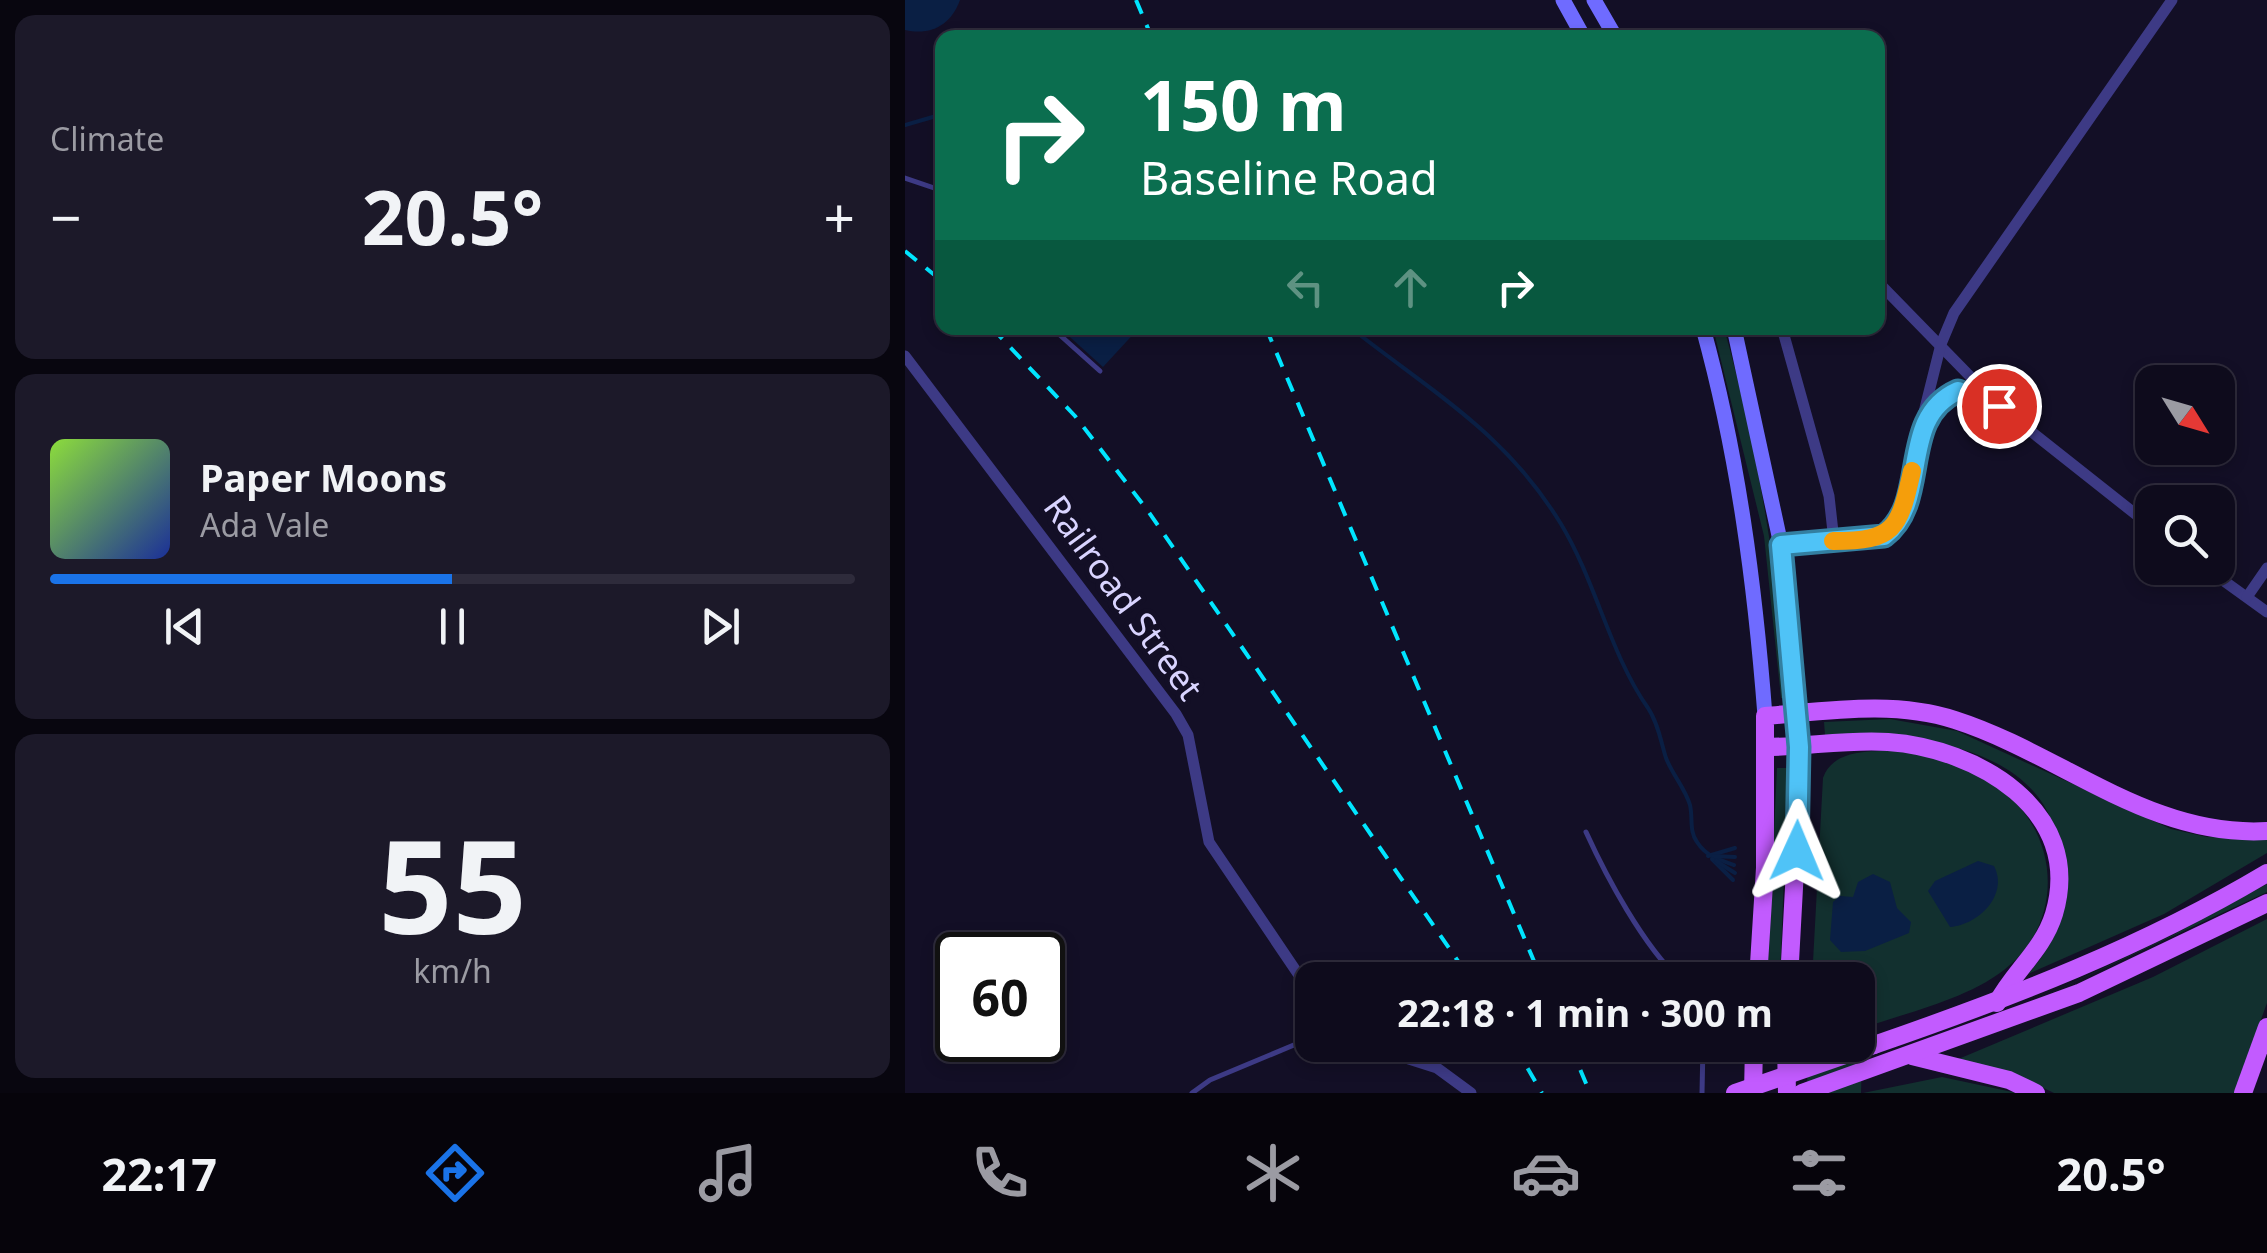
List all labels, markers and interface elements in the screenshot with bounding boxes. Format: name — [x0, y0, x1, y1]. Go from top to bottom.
text: 150 m — [1140, 56, 1347, 152]
icon: right — [975, 70, 1105, 200]
text: Climate — [50, 117, 164, 160]
text: Baseline Road — [1140, 147, 1438, 208]
text: 20.5° — [362, 165, 543, 267]
text: − — [50, 179, 81, 254]
text: + — [824, 179, 855, 254]
icon: left — [1278, 260, 1333, 315]
icon: ahead — [1383, 260, 1438, 315]
icon: right — [1488, 260, 1543, 315]
pin — [1957, 364, 2042, 449]
north arrow — [2135, 365, 2235, 465]
map controls — [2135, 365, 2235, 585]
icon: arrive — [1972, 379, 2027, 434]
text: Paper Moons — [200, 451, 447, 503]
street label: Railroad Street — [1034, 485, 1214, 709]
button: search — [2135, 485, 2235, 585]
text: Ada Vale — [200, 503, 329, 546]
icon: previous — [157, 599, 212, 654]
icon: pause — [425, 599, 480, 654]
icon: next — [693, 599, 748, 654]
text: 55 — [378, 795, 527, 972]
position arrow — [1745, 799, 1849, 903]
speed limit sign: 60 — [935, 932, 1065, 1062]
text: km/h — [413, 949, 492, 992]
text: 22:18 · 1 min · 300 m — [1397, 986, 1773, 1038]
icon: directions — [420, 1138, 490, 1208]
icon: music — [693, 1138, 763, 1208]
icon: phone — [965, 1138, 1035, 1208]
icon: climate — [1238, 1138, 1308, 1208]
icon: car — [1511, 1138, 1581, 1208]
icon: filters — [1784, 1138, 1854, 1208]
text: 22:17 — [101, 1143, 217, 1204]
text: 20.5° — [2057, 1143, 2166, 1204]

